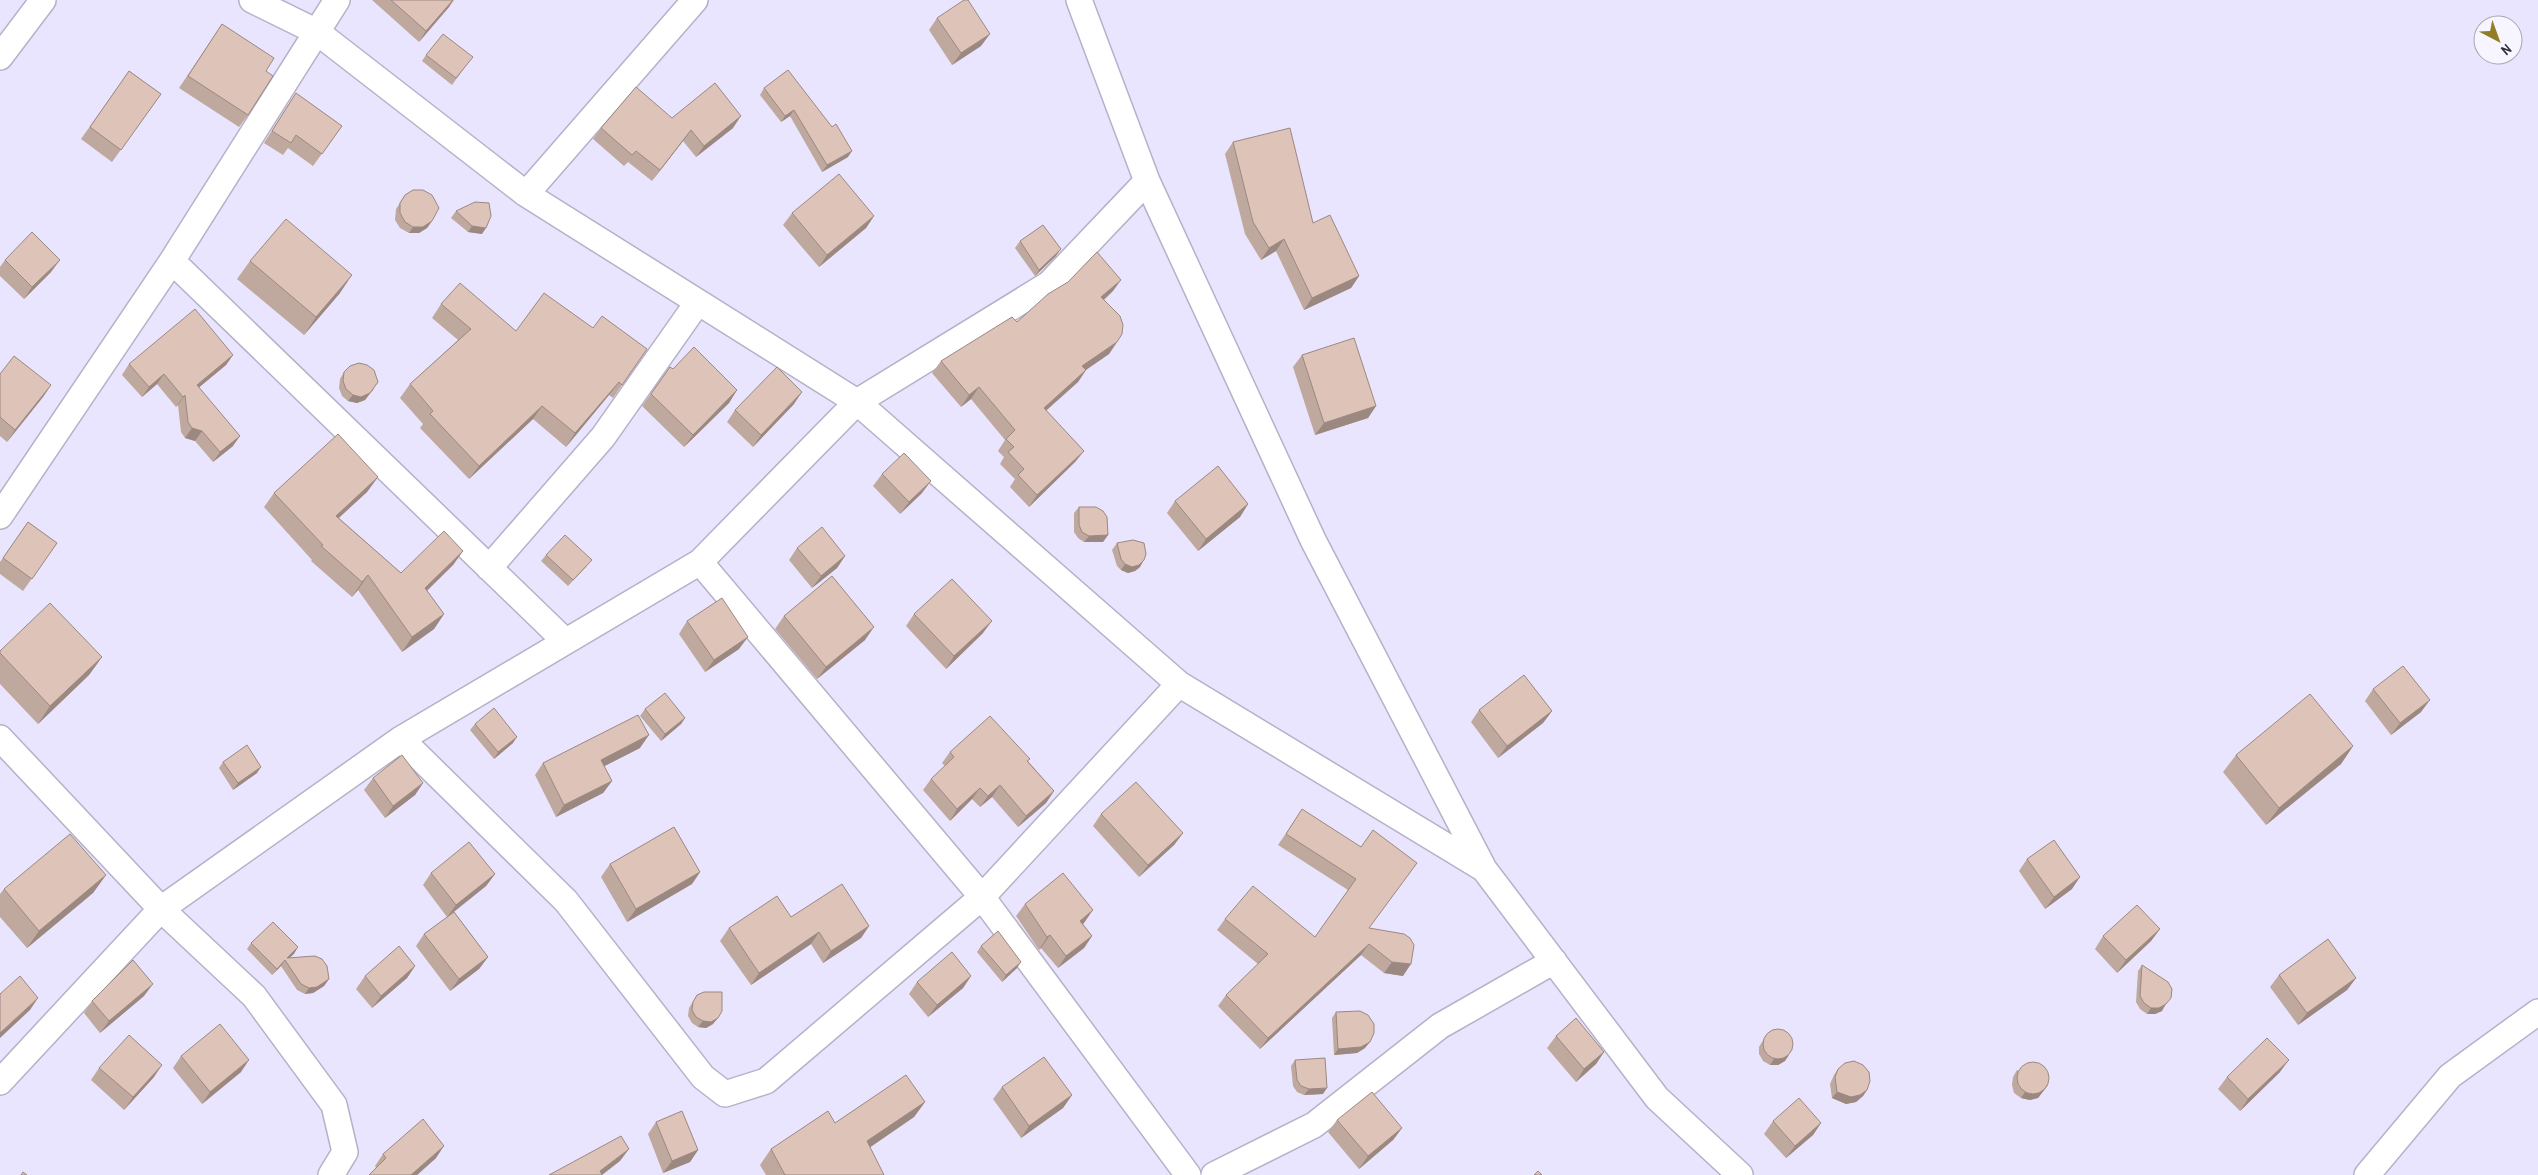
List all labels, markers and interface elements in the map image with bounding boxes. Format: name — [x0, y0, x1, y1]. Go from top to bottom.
north arrow — [2473, 15, 2523, 65]
text: N — [2497, 40, 2516, 59]

